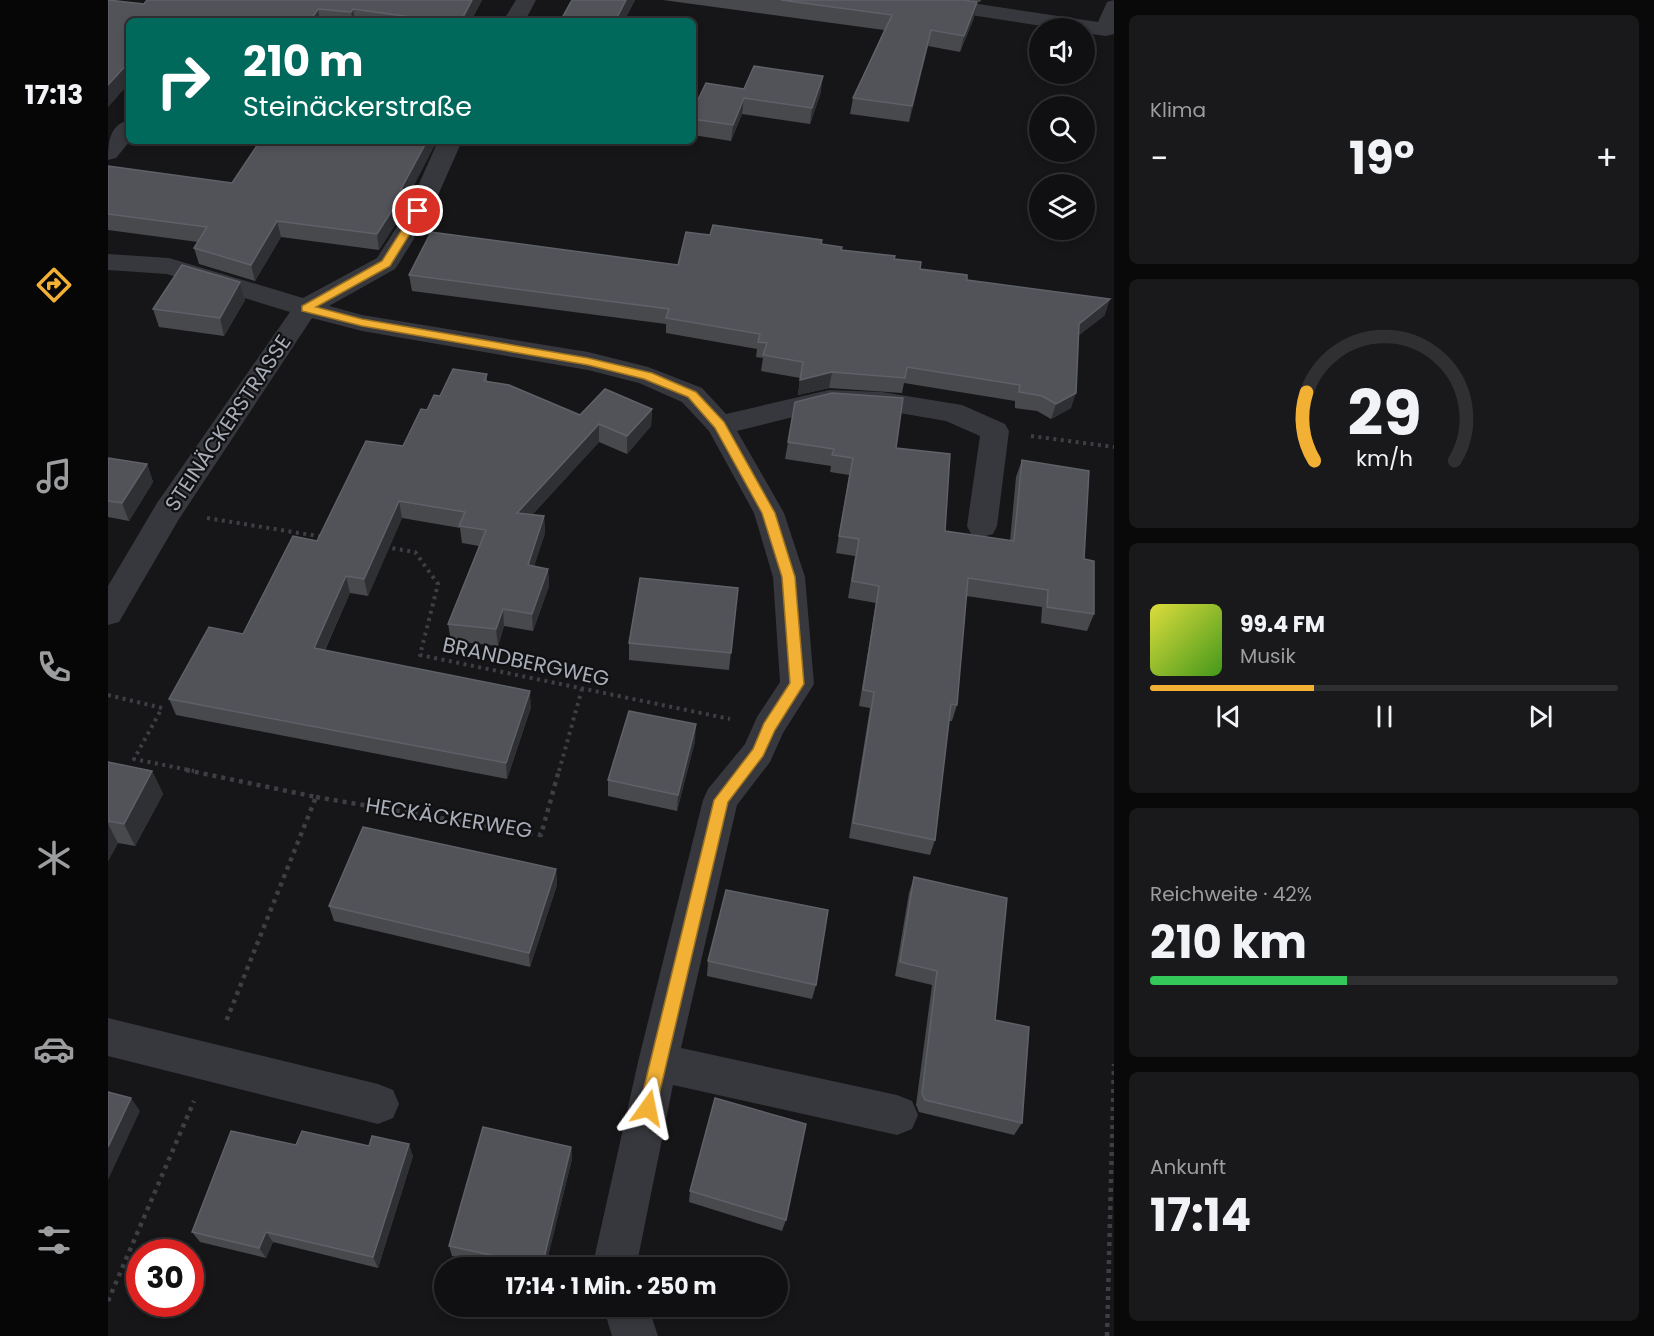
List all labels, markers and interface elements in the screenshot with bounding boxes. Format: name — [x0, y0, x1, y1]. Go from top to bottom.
map controls — [1029, 18, 1095, 240]
button: sound — [1029, 18, 1095, 84]
text: 210 m — [243, 32, 364, 91]
icon: right — [144, 42, 222, 120]
text: 17:13 — [25, 76, 83, 113]
text: Steinäckerstraße — [243, 88, 472, 125]
button: search — [1029, 96, 1095, 162]
text: Klima — [1150, 96, 1206, 124]
text: 19° — [1349, 127, 1415, 190]
text: − — [1150, 135, 1168, 182]
text: + — [1595, 135, 1618, 182]
button: layers — [1029, 174, 1095, 240]
pin — [392, 185, 443, 236]
icon: arrive — [401, 194, 434, 227]
icon: directions — [33, 264, 75, 306]
street label: STEINÄCKERSTRASSE — [158, 329, 297, 517]
text: 29 — [1347, 369, 1421, 457]
text: km/h — [1355, 443, 1413, 474]
icon: music — [33, 455, 75, 497]
text: 99.4 FM — [1240, 609, 1325, 640]
street label: BRANDBERGWEG — [440, 630, 612, 693]
text: Musik — [1240, 642, 1296, 670]
icon: phone — [33, 646, 75, 688]
icon: previous — [1212, 700, 1245, 733]
icon: pause — [1368, 700, 1401, 733]
icon: next — [1524, 700, 1557, 733]
street label: HECKÄCKERWEG — [364, 790, 534, 845]
icon: climate — [33, 837, 75, 879]
text: Reichweite · 42% — [1150, 880, 1312, 908]
text: 210 km — [1150, 911, 1307, 974]
icon: car — [33, 1028, 75, 1070]
position arrow — [616, 1076, 680, 1140]
text: Ankunft — [1150, 1153, 1226, 1181]
text: 17:14 — [1150, 1184, 1251, 1247]
icon: filters — [33, 1219, 75, 1261]
speed limit sign: 30 — [126, 1239, 204, 1317]
text: 17:14 · 1 Min. · 250 m — [505, 1271, 717, 1302]

